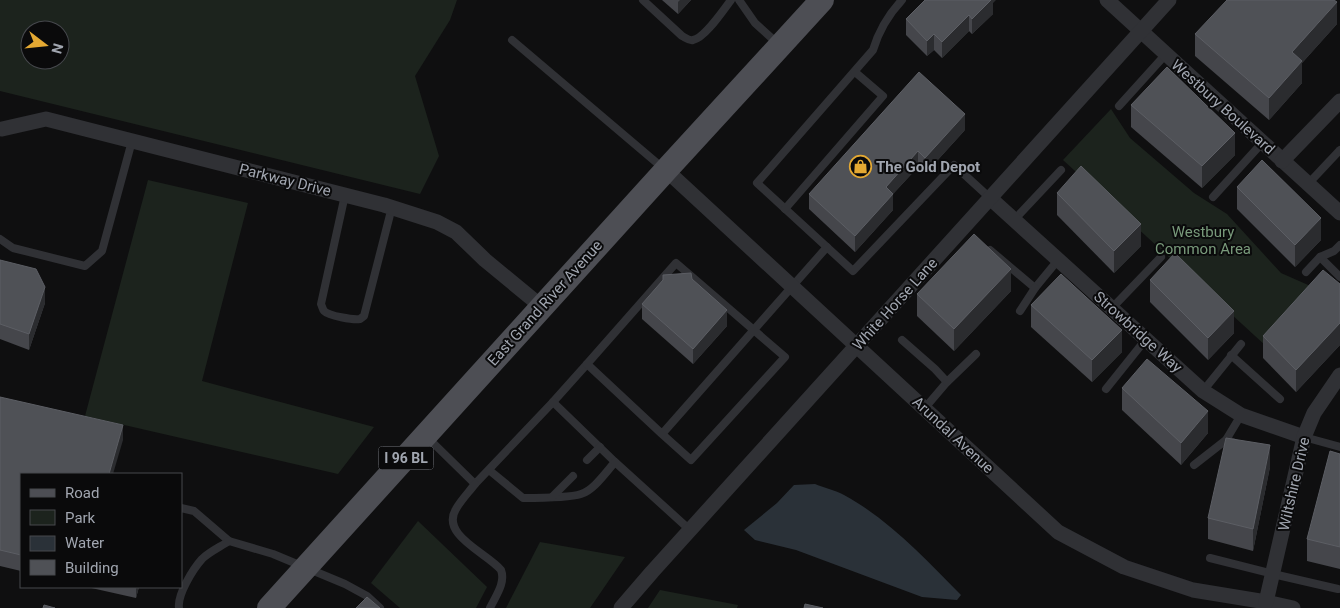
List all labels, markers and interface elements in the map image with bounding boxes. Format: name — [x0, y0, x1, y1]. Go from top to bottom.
north arrow — [20, 20, 70, 70]
text: N — [48, 42, 67, 56]
street label: Westbury Boulevard — [1168, 56, 1278, 158]
shop icon: The Gold Depot — [848, 155, 872, 179]
place label: The Gold Depot — [876, 158, 980, 176]
street label: Parkway Drive — [237, 160, 333, 200]
park label: Westbury Common Area — [1155, 223, 1251, 258]
street label: East Grand River Avenue — [484, 237, 606, 369]
street label: White Horse Lane — [849, 254, 941, 354]
street label: Strowbridge Way — [1090, 288, 1186, 376]
street label: Arundal Avenue — [909, 393, 997, 477]
street label: Wiltshire Drive — [1274, 435, 1314, 533]
road number: I 96 BL — [378, 446, 434, 469]
legend — [20, 473, 182, 588]
text: Road — [65, 484, 99, 502]
text: Park — [65, 509, 96, 527]
text: Water — [65, 534, 104, 552]
text: Building — [65, 559, 119, 577]

